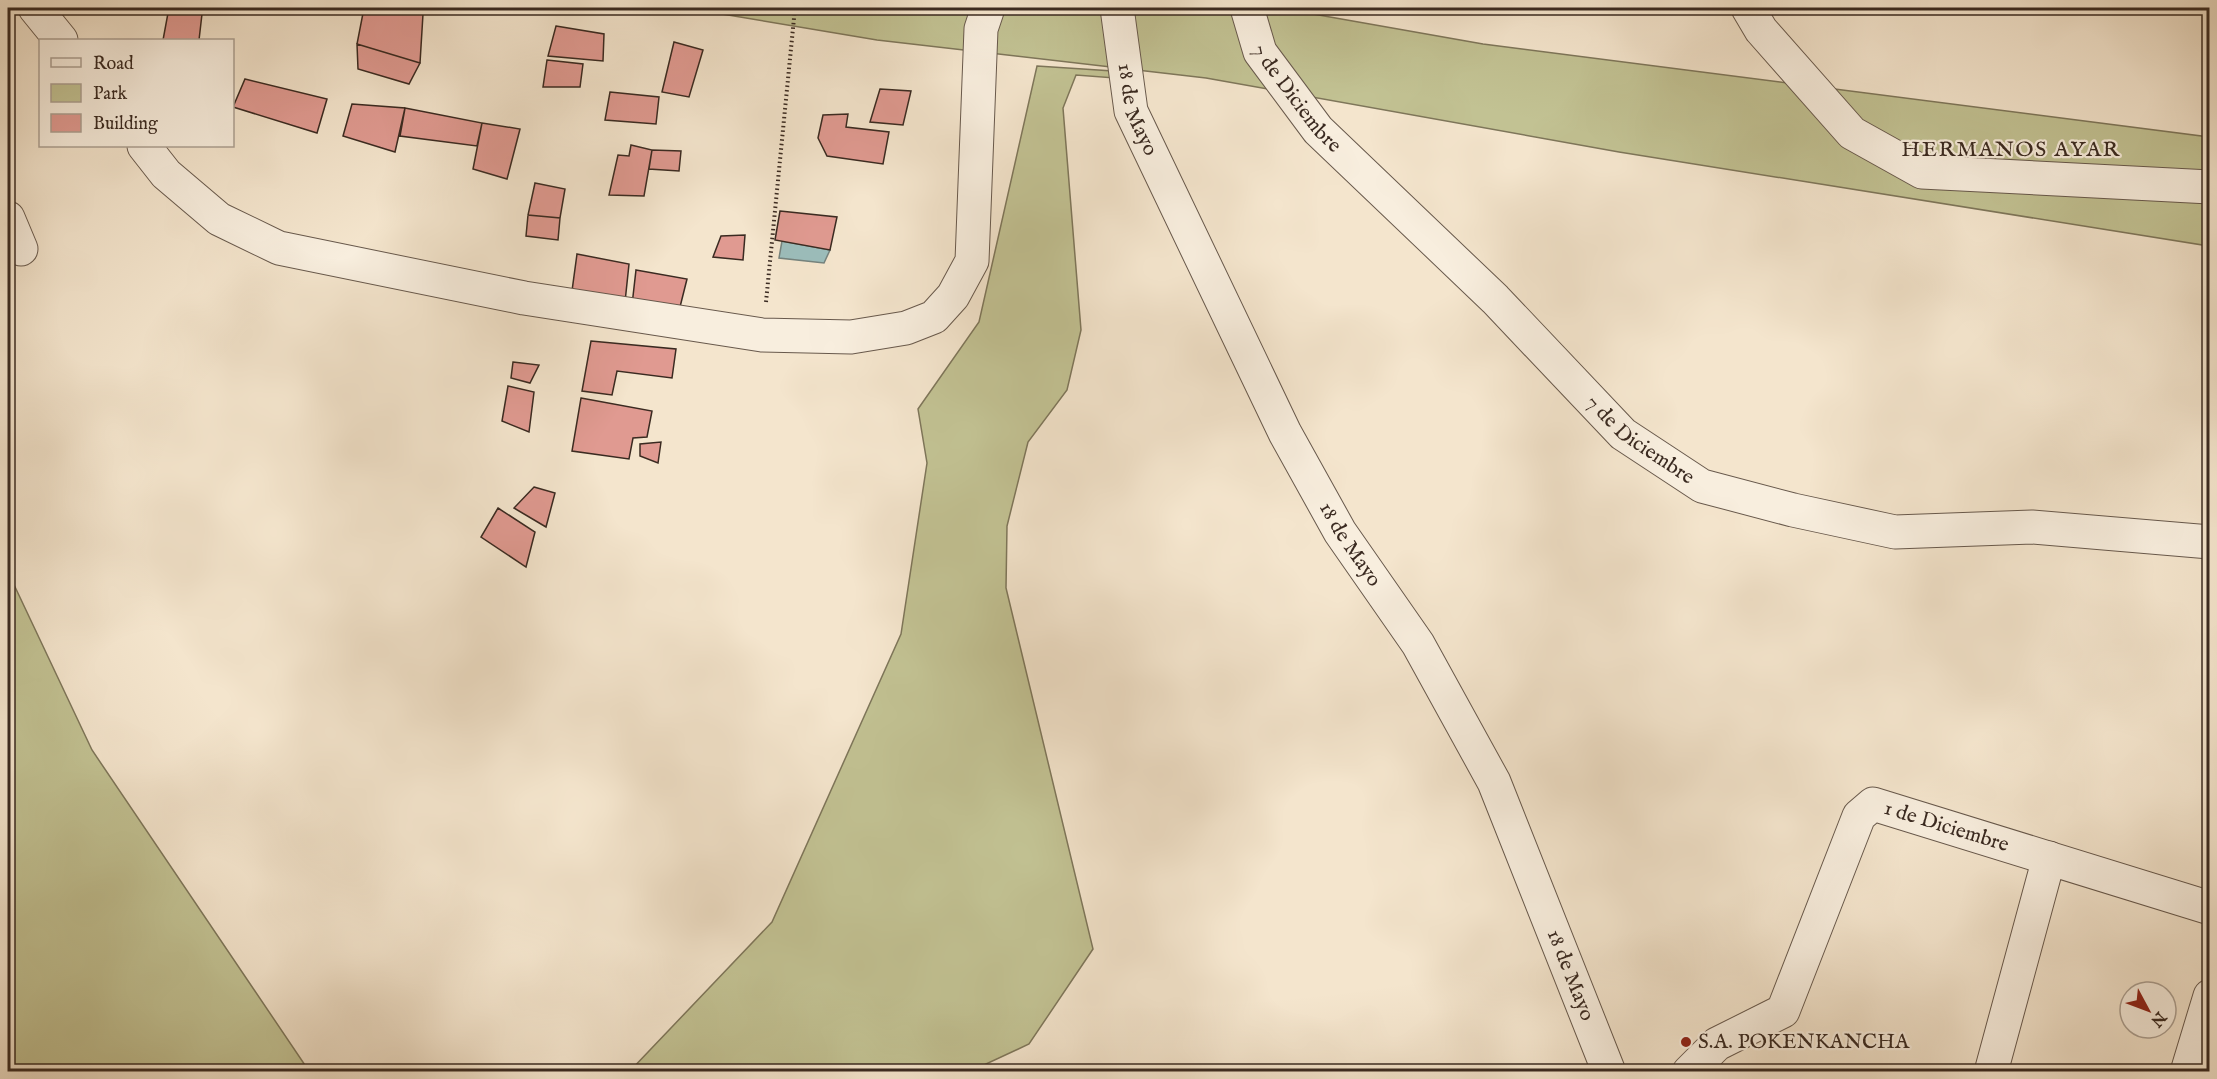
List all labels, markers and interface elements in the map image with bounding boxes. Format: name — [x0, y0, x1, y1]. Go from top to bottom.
legend — [39, 39, 234, 147]
street label: 7 de Diciembre — [1245, 42, 1347, 159]
text: Road — [93, 53, 134, 76]
street label: 18 de Mayo — [1111, 62, 1164, 160]
text: Park — [93, 83, 128, 106]
text: Building — [93, 113, 158, 136]
district label: HERMANOS AYAR — [1901, 136, 2121, 164]
street label: 7 de Diciembre — [1580, 390, 1700, 491]
street label: 18 de Mayo — [1313, 497, 1388, 592]
street label: 1 de Diciembre — [1881, 795, 2012, 859]
street label: 18 de Mayo — [1540, 926, 1601, 1025]
north arrow — [2118, 980, 2178, 1040]
text: N — [2146, 1006, 2171, 1030]
place label: S.A. POKENKANCHA — [1698, 1029, 1910, 1056]
marker: S.A. POKENKANCHA — [1679, 1035, 1693, 1049]

